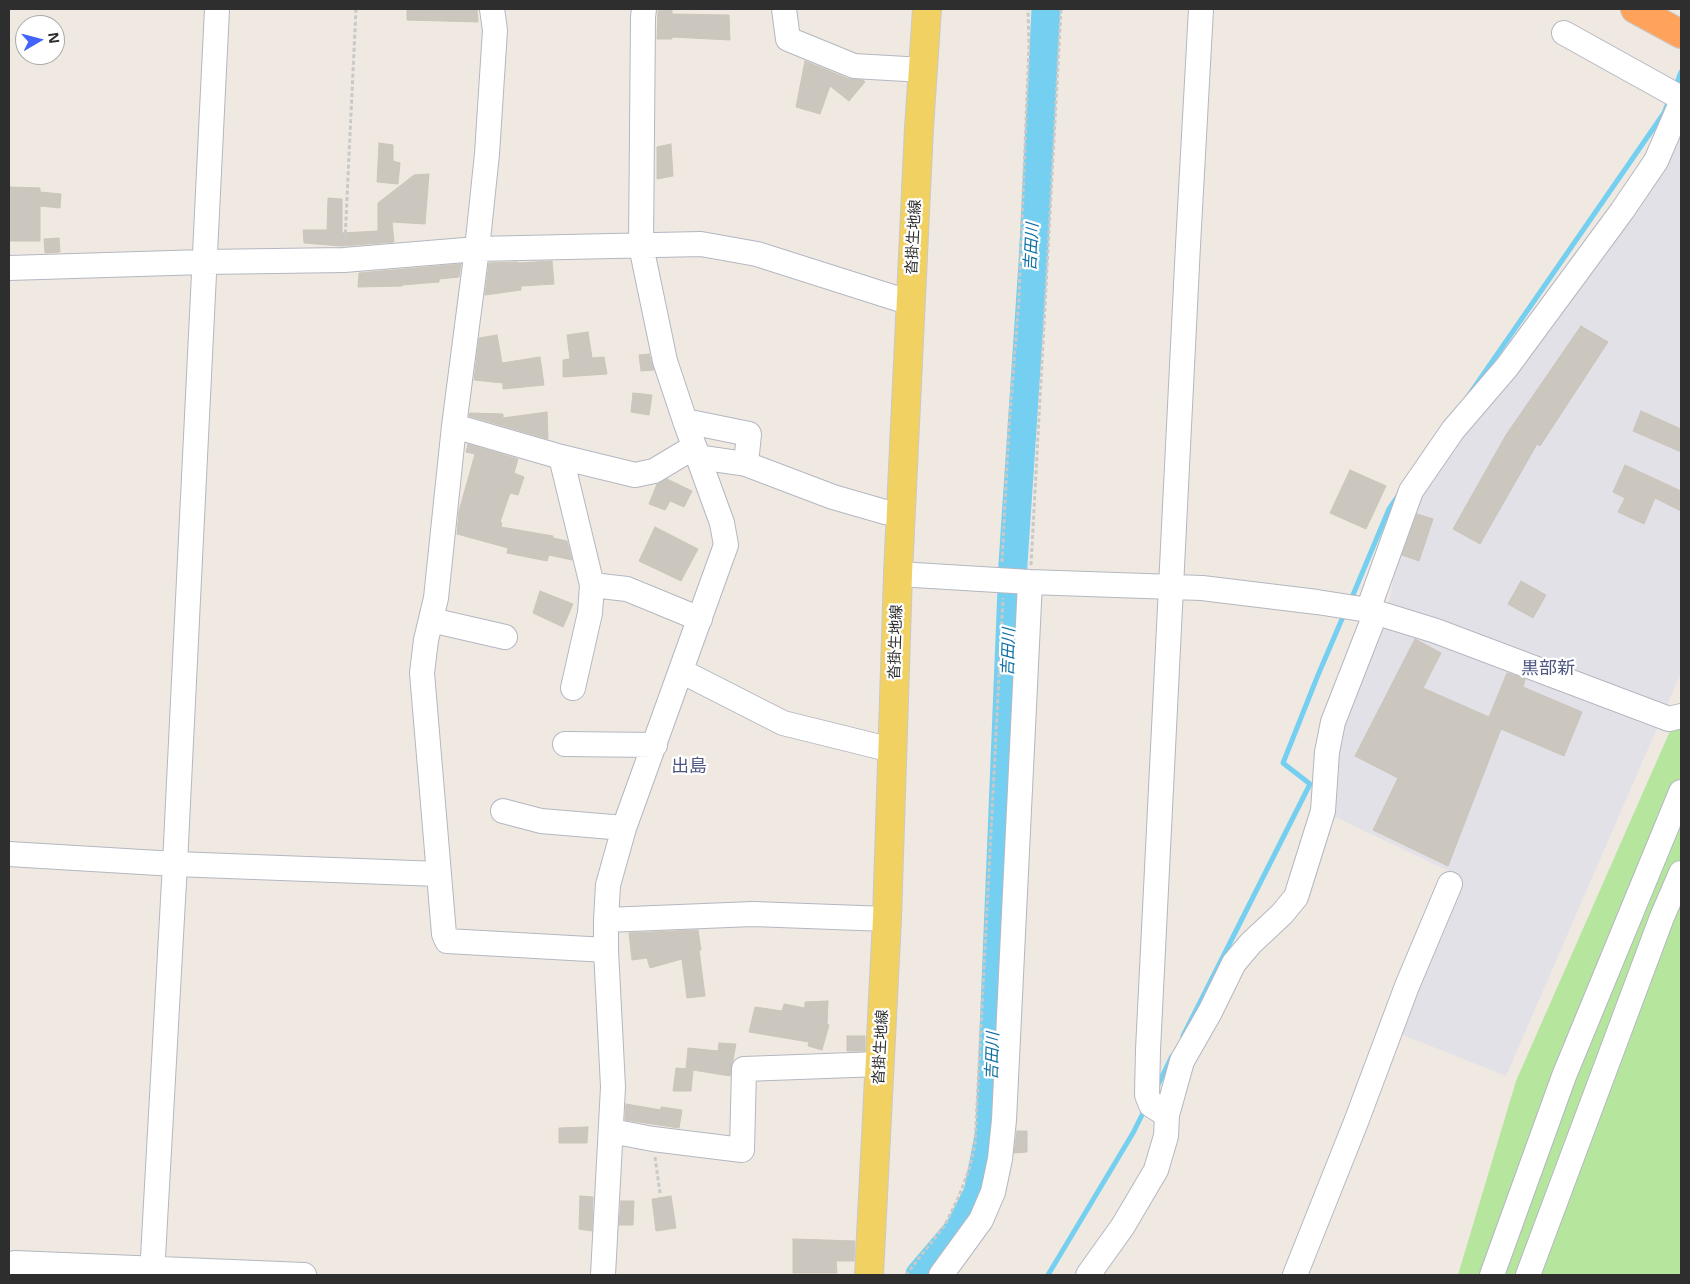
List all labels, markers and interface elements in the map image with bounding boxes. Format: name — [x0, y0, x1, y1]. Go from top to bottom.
north arrow — [15, 15, 65, 65]
text: N — [44, 31, 65, 45]
street label: 沓掛生地線 — [903, 199, 925, 275]
water label: 吉田川 — [1021, 223, 1043, 271]
street label: 沓掛生地線 — [886, 604, 906, 680]
water label: 吉田川 — [999, 628, 1019, 676]
district label: 黒部新 — [1521, 658, 1575, 680]
district label: 出島 — [671, 756, 707, 778]
street label: 沓掛生地線 — [870, 1009, 892, 1085]
water label: 吉田川 — [983, 1032, 1003, 1080]

